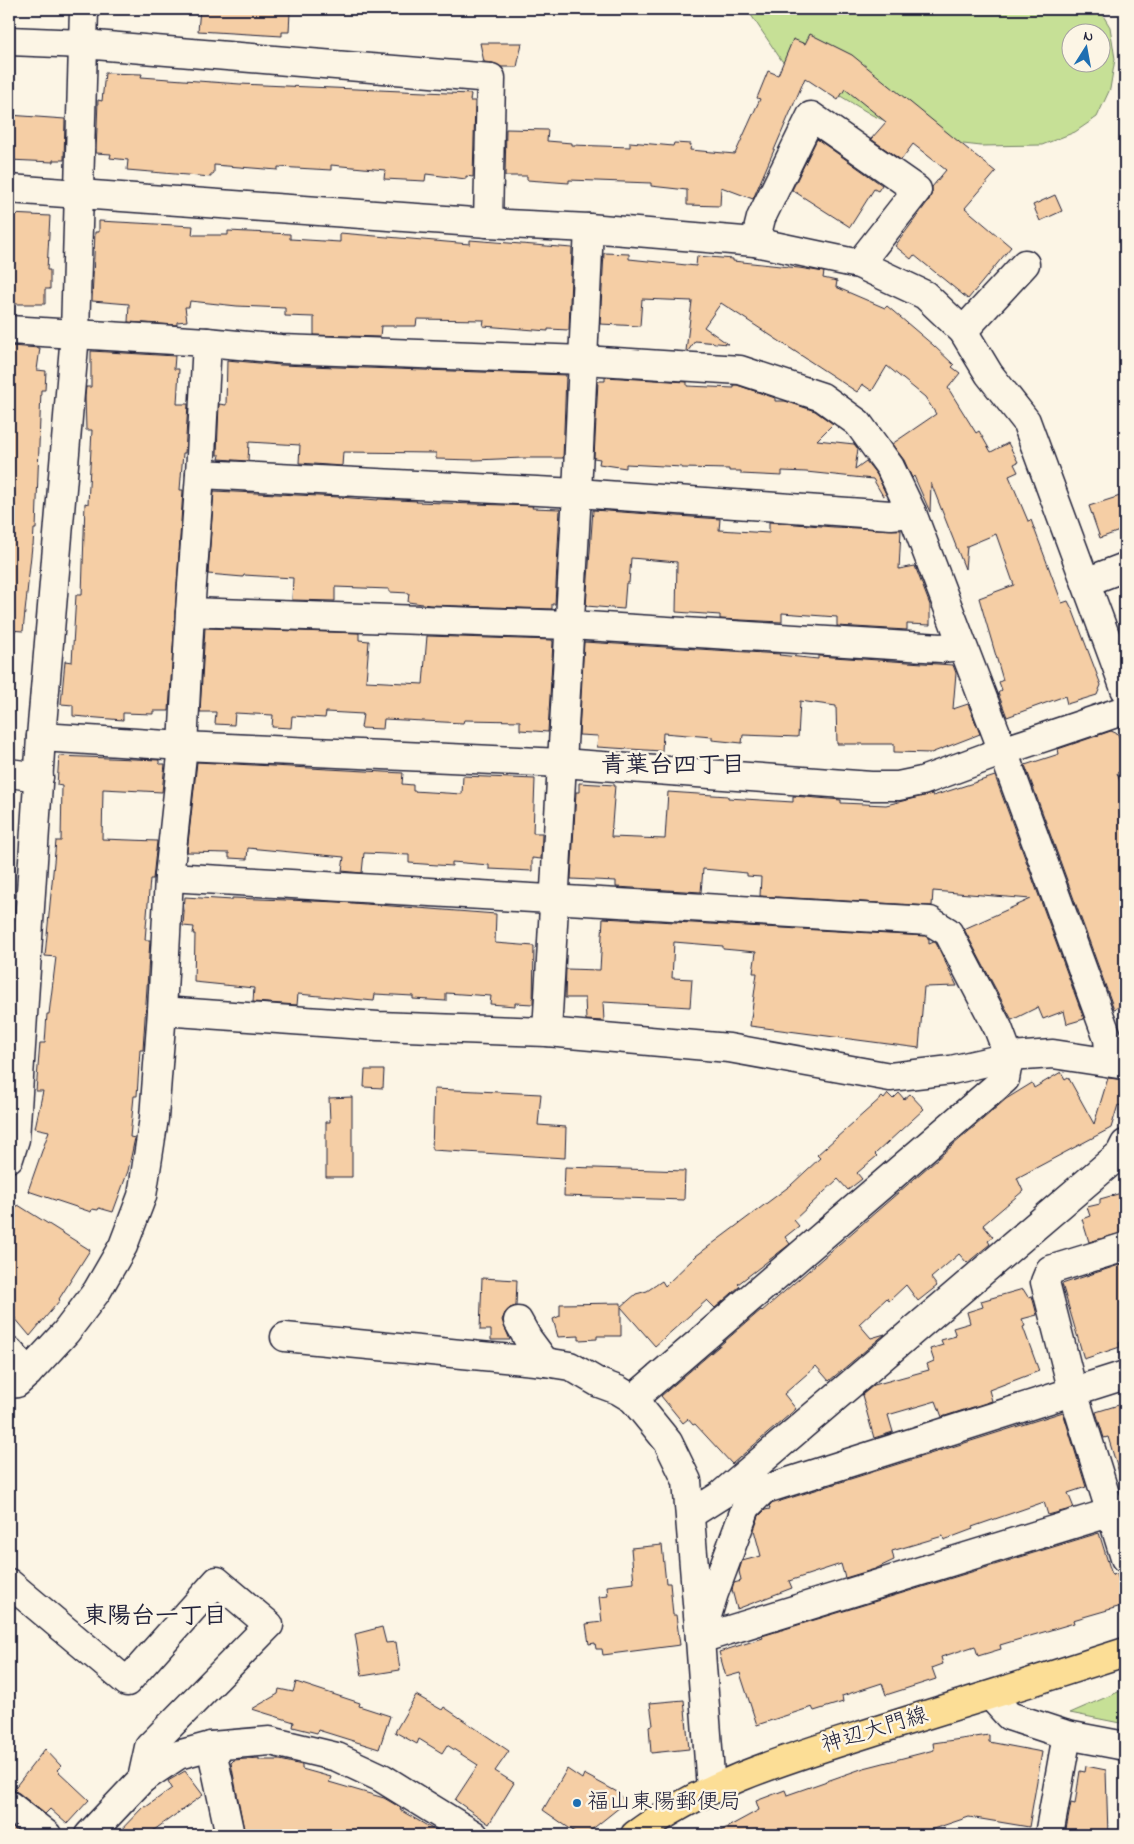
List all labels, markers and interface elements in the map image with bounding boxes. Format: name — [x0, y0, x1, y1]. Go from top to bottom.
north arrow — [1062, 22, 1112, 72]
text: N — [1082, 26, 1095, 48]
district label: 青葉台四丁目 — [601, 749, 745, 784]
district label: 東陽台一丁目 — [83, 1600, 227, 1635]
street label: 神辺大門線 — [818, 1700, 932, 1762]
place label: 福山東陽郵便局 — [587, 1787, 741, 1819]
marker: 福山東陽郵便局 — [571, 1797, 583, 1809]

